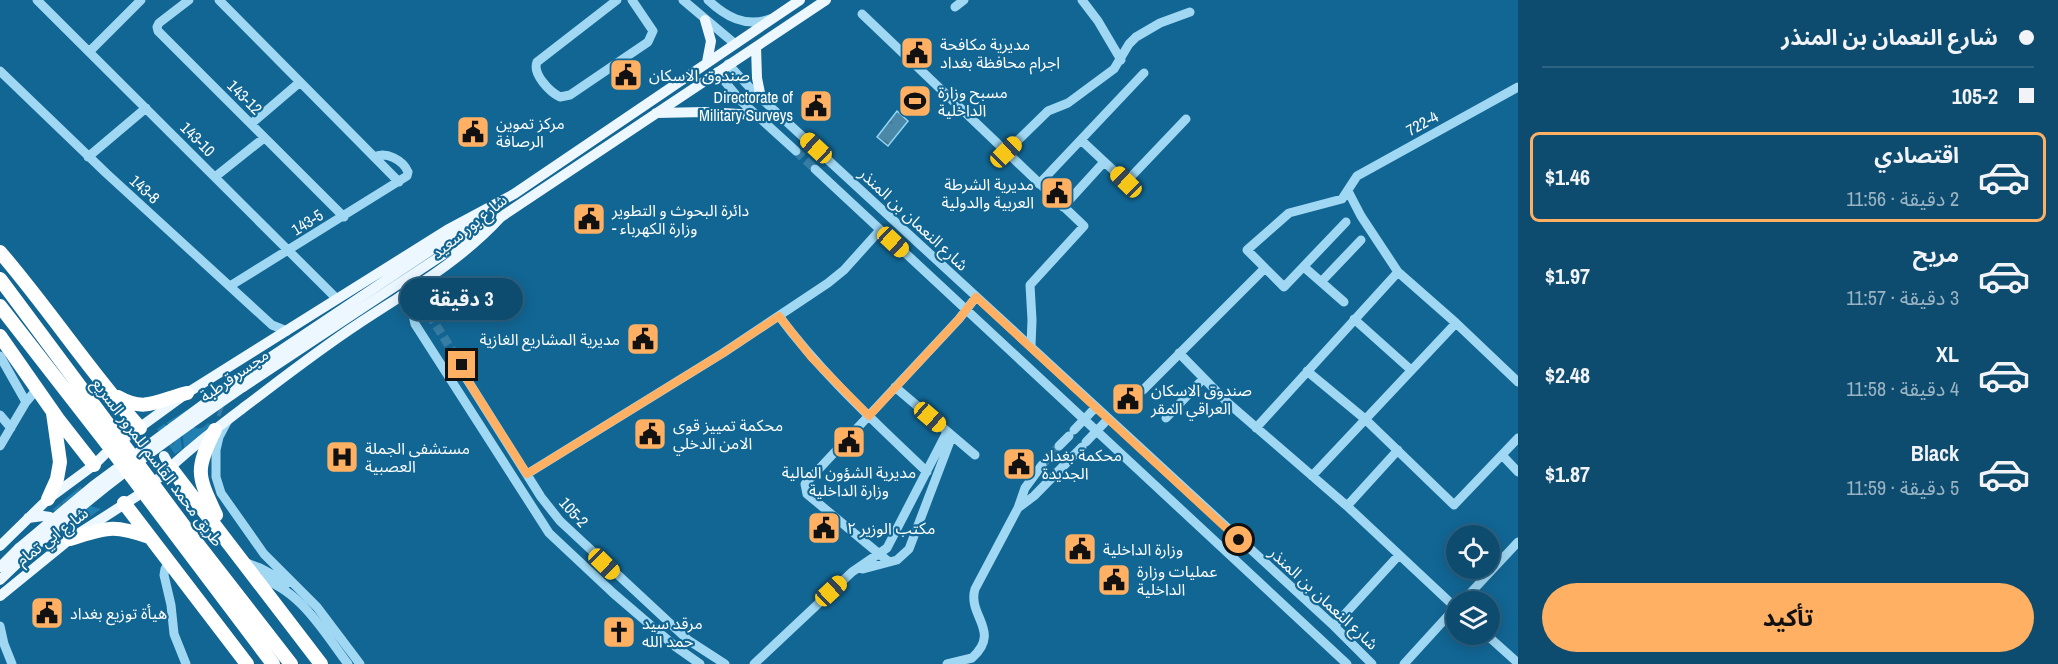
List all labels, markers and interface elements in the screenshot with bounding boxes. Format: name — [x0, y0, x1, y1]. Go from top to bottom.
text: شارع النعمان بن المنذر — [1781, 22, 1998, 52]
place label: مديرية مكافحة اجرام محافظة بغداد — [940, 33, 1060, 75]
public building icon: مديرية مكافحة اجرام محافظة بغداد — [899, 35, 935, 71]
public building icon: صندوق الاسكان — [608, 57, 644, 93]
place label: صندوق الاسكان — [649, 64, 750, 86]
street label: 143-12 — [223, 75, 267, 119]
place label: مسبح وزارة الداخلية — [938, 81, 1008, 121]
text: 105-2 — [1952, 81, 1998, 111]
sports icon: مسبح وزارة الداخلية — [897, 83, 933, 119]
place label: Directorate of Military Surveys — [699, 86, 793, 126]
public building icon: Directorate of Military Surveys — [798, 88, 834, 124]
street label: 722-4 — [1402, 105, 1442, 141]
place label: مركز تموين الرصافة — [496, 112, 565, 152]
public building icon: مركز تموين الرصافة — [455, 114, 491, 150]
street label: 143-10 — [176, 117, 220, 161]
car — [797, 129, 835, 167]
car — [987, 133, 1025, 171]
text: اقتصادي — [1874, 140, 1959, 170]
icon: car — [1977, 150, 2031, 204]
street label: شارع النعمان بن المنذر — [853, 162, 973, 277]
text: $1.46 — [1545, 162, 1590, 192]
car — [1107, 163, 1145, 201]
street label: 143-8 — [125, 170, 165, 208]
place label: مديرية الشرطة العربية والدولية — [941, 173, 1034, 213]
public building icon: مديرية الشرطة العربية والدولية — [1039, 175, 1075, 211]
text: 2 دقيقة · 11:56 — [1846, 185, 1959, 212]
street label: شارع بور سعيد — [426, 189, 513, 265]
place label: دائرة البحوث و التطوير - وزارة الكهرباء — [611, 199, 749, 239]
public building icon: دائرة البحوث و التطوير - وزارة الكهرباء — [571, 201, 607, 237]
street label: 143-5 — [287, 204, 327, 240]
car — [874, 223, 912, 261]
text: مريح — [1913, 239, 1959, 269]
icon: car — [1977, 249, 2031, 303]
text: $1.97 — [1545, 261, 1590, 291]
callout: 3 دقيقة — [400, 278, 524, 320]
text: 3 دقيقة · 11:57 — [1846, 284, 1959, 311]
text: 3 دقيقة — [429, 285, 494, 312]
public building icon: مديرية المشاريع الغازية — [625, 321, 661, 357]
place label: مديرية المشاريع الغازية — [480, 328, 620, 352]
text: XL — [1936, 339, 1959, 369]
street label: مجسر قرطبة — [195, 343, 273, 407]
icon: car — [1977, 348, 2031, 402]
route end — [448, 351, 475, 378]
text: $2.48 — [1545, 360, 1590, 390]
street label: طريق محمد القاسم للمرور السريع — [86, 373, 229, 552]
text: 4 دقيقة · 11:58 — [1846, 375, 1959, 402]
place label: صندوق الاسكان العراقي المقر — [1150, 379, 1252, 421]
public building icon: صندوق الاسكان العراقي المقر — [1110, 381, 1146, 417]
car — [911, 398, 949, 436]
place label: محكمة تمييز قوى الامن الدخلي — [673, 414, 783, 456]
public building icon: محكمة تمييز قوى الامن الدخلي — [632, 416, 668, 452]
public building icon: مديرية الشؤون المالية وزارة الداخلية — [831, 424, 867, 460]
place label: مستشفى الجملة العصبية — [365, 437, 470, 477]
text: Black — [1911, 438, 1959, 468]
hospital icon: مستشفى الجملة العصبية — [324, 439, 360, 475]
place label: محكمة بغداد الجديدة — [1042, 444, 1122, 484]
public building icon: محكمة بغداد الجديدة — [1001, 446, 1037, 482]
icon: car — [1977, 447, 2031, 501]
text: $1.87 — [1545, 459, 1590, 489]
place label: مديرية الشؤون المالية وزارة الداخلية — [782, 461, 916, 501]
text: 5 دقيقة · 11:59 — [1846, 474, 1959, 501]
street label: 105-2 — [555, 492, 593, 532]
street label: شارع ابي تمام — [12, 502, 94, 572]
public building icon: مكتب الوزير ٢ — [806, 510, 842, 546]
place label: مكتب الوزير ٢ — [847, 517, 935, 539]
map controls — [1446, 525, 1500, 645]
button: locate — [1446, 525, 1500, 579]
route start — [1225, 526, 1252, 553]
public building icon: وزارة الداخلية — [1062, 531, 1098, 567]
place label: وزارة الداخلية — [1103, 538, 1183, 560]
street label: شارع النعمان بن المنذر — [1263, 541, 1383, 656]
car — [585, 545, 623, 583]
place label: عمليات وزارة الداخلية — [1137, 560, 1217, 600]
public building icon: عمليات وزارة الداخلية — [1096, 562, 1132, 598]
car — [812, 572, 850, 610]
button: تأكيد — [1542, 583, 2034, 652]
button: layers — [1446, 591, 1500, 645]
public building icon: هيأة توزيع بغداد — [29, 595, 65, 631]
place label: هيأة توزيع بغداد — [70, 602, 167, 626]
place label: مرقد سيد حمد الله — [642, 612, 703, 652]
church icon: مرقد سيد حمد الله — [601, 614, 637, 650]

